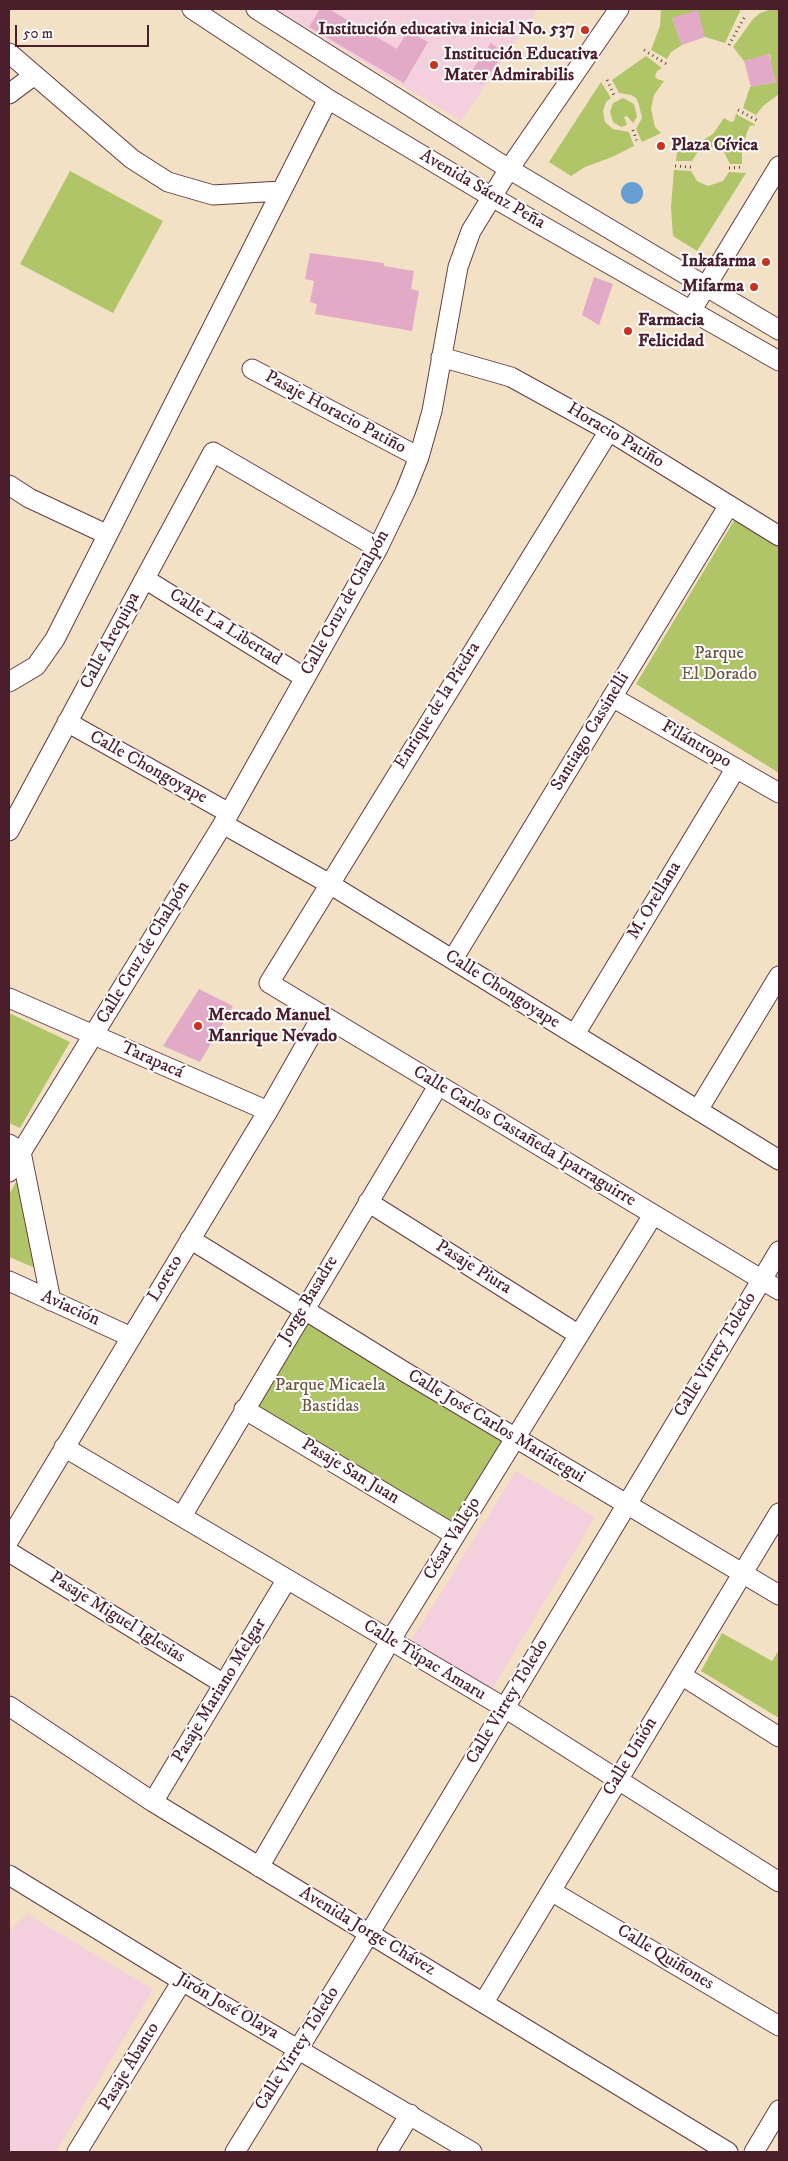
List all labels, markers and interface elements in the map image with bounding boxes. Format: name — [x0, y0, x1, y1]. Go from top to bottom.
scale bar — [18, 15, 151, 47]
place label: Institución educativa inicial No. 537 — [318, 19, 575, 41]
text: 50 m — [23, 24, 53, 43]
marker: Institución educativa inicial No. 537 — [579, 24, 591, 36]
place label: Institución Educativa Mater Admirabilis — [444, 44, 598, 86]
marker: Institución Educativa Mater Admirabilis — [428, 59, 440, 71]
place label: Plaza Cívica — [671, 135, 758, 157]
marker: Plaza Cívica — [655, 140, 667, 152]
street label: Avenida Sáenz Peña — [415, 145, 549, 235]
place label: Inkafarma — [681, 251, 756, 273]
marker: Inkafarma — [760, 256, 772, 268]
place label: Mifarma — [682, 276, 744, 298]
marker: Mifarma — [748, 281, 760, 293]
place label: Farmacia Felicidad — [638, 310, 704, 352]
marker: Farmacia Felicidad — [622, 325, 634, 337]
street label: Pasaje Horacio Patiño — [261, 367, 409, 459]
street label: Horacio Patiño — [563, 399, 667, 473]
street label: Calle Cruz de Chalpón — [297, 527, 395, 679]
street label: Calle La Libertad — [165, 585, 285, 671]
street label: Calle Arequipa — [77, 589, 145, 693]
street label: Enrique de la Piedra — [390, 639, 486, 773]
park label: Parque El Dorado — [681, 643, 757, 686]
street label: Santiago Cassinelli — [547, 669, 635, 795]
street label: Filántropo — [657, 716, 735, 774]
street label: Calle Chongoyape — [85, 727, 211, 809]
street label: M. Orellana — [623, 858, 687, 944]
street label: Calle Cruz de Chalpón — [93, 878, 195, 1028]
street label: Calle Chongoyape — [441, 946, 563, 1034]
place label: Mercado Manuel Manrique Nevado — [208, 1005, 337, 1048]
marker: Mercado Manuel Manrique Nevado — [192, 1020, 204, 1032]
street label: Tarapacá — [117, 1038, 187, 1084]
street label: Calle Carlos Castañeda Iparraguirre — [409, 1062, 639, 1212]
street label: Pasaje Piura — [431, 1236, 515, 1300]
street label: Loreto — [144, 1252, 188, 1306]
street label: Jorge Basadre — [274, 1252, 344, 1348]
street label: Aviación — [37, 1287, 103, 1331]
street label: Calle Virrey Toledo — [670, 1289, 762, 1421]
street label: Calle José Carlos Mariátegui — [403, 1365, 589, 1489]
park label: Parque Micaela Bastidas — [275, 1375, 385, 1418]
street label: Pasaje San Juan — [297, 1434, 403, 1510]
street label: César Vallejo — [420, 1494, 486, 1584]
street label: Pasaje Miguel Iglesias — [45, 1568, 189, 1668]
street label: Pasaje Mariano Melgar — [168, 1615, 272, 1767]
street label: Calle Túpac Amaru — [359, 1616, 489, 1706]
street label: Calle Virrey Toledo — [462, 1636, 554, 1768]
street label: Calle Unión — [599, 1714, 663, 1800]
street label: Avenida Jorge Chávez — [295, 1883, 439, 1981]
street label: Calle Quiñones — [613, 1921, 717, 1995]
street label: Jirón José Olaya — [172, 1969, 282, 2045]
street label: Calle Virrey Toledo — [251, 1983, 345, 2115]
street label: Pasaje Abanto — [95, 2019, 165, 2115]

